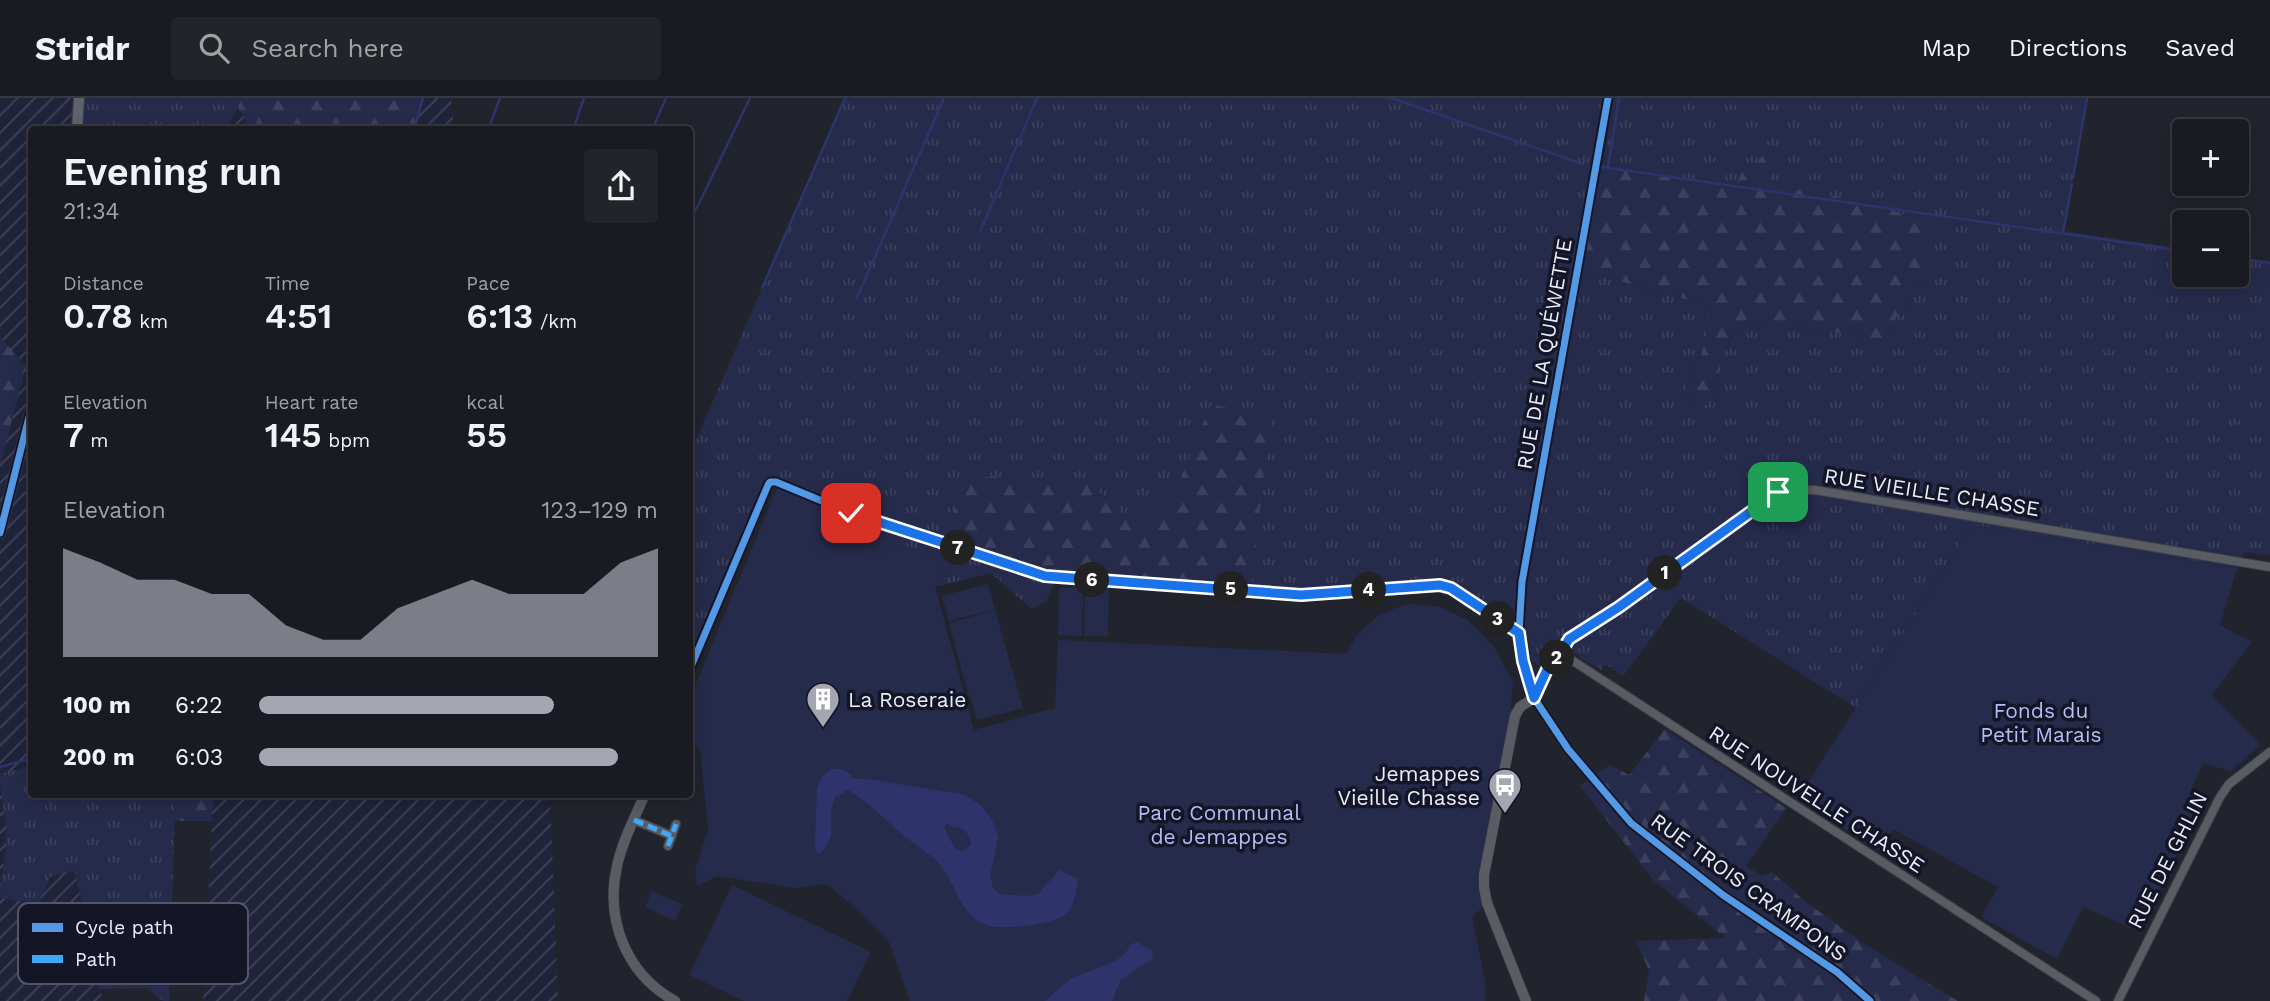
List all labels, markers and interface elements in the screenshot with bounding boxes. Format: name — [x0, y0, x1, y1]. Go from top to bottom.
search box — [171, 17, 661, 80]
text: Stridr — [35, 29, 129, 68]
icon: search — [195, 29, 233, 67]
text: Search here — [251, 33, 404, 63]
text: Map — [1922, 34, 1971, 62]
text: Directions — [2009, 34, 2127, 62]
text: Saved — [2165, 34, 2235, 62]
map controls — [2172, 119, 2249, 287]
button: + — [2172, 119, 2249, 196]
button: share — [584, 149, 658, 223]
text: Evening run — [63, 150, 282, 194]
text: 21:34 — [63, 198, 120, 225]
button: − — [2172, 210, 2249, 287]
street label: RUE DE LA QUÉWETTE — [1511, 237, 1577, 471]
text: Distance — [63, 272, 144, 295]
text: Time — [265, 272, 310, 295]
text: Pace — [466, 272, 510, 295]
text: 0.78 — [63, 295, 133, 337]
text: 4:51 — [265, 295, 332, 337]
text: 6:13 — [466, 295, 533, 337]
text: km — [133, 310, 168, 333]
text: /km — [533, 310, 577, 333]
text: Elevation — [63, 391, 148, 414]
text: Heart rate — [265, 391, 359, 414]
text: kcal — [466, 391, 504, 414]
text: 7 — [63, 414, 84, 456]
text: 145 — [265, 414, 322, 456]
text: 55 — [466, 414, 507, 456]
text: m — [84, 429, 108, 452]
text: bpm — [322, 429, 370, 452]
pin — [1748, 462, 1808, 522]
street label: RUE VIEILLE CHASSE — [1823, 463, 2041, 521]
icon: arrive — [1759, 473, 1797, 511]
pin — [821, 483, 881, 543]
icon: check — [832, 494, 870, 532]
text: Elevation — [63, 497, 166, 524]
text: 123–129 m — [542, 497, 658, 524]
pin: 7 — [940, 531, 976, 566]
text: 7 — [952, 536, 963, 559]
pin: 1 — [1648, 556, 1682, 590]
text: 1 — [1660, 561, 1669, 584]
pin: 6 — [1074, 562, 1110, 598]
text: 6 — [1086, 568, 1097, 591]
pin: 5 — [1214, 572, 1248, 606]
pin: 4 — [1352, 573, 1386, 608]
text: 5 — [1225, 577, 1236, 600]
text: 4 — [1362, 578, 1375, 601]
pin: 3 — [1480, 602, 1516, 636]
text: 3 — [1492, 607, 1503, 630]
pin: 2 — [1540, 640, 1574, 676]
text: 2 — [1551, 646, 1562, 669]
building icon: La Roseraie — [804, 680, 842, 729]
place label: La Roseraie — [848, 687, 966, 712]
text: 100 m — [63, 692, 131, 719]
text: 6:22 — [175, 692, 223, 719]
park label: Fonds du Petit Marais — [1980, 698, 2102, 747]
street label: RUE NOUVELLE CHASSE — [1705, 720, 1929, 878]
text: 200 m — [63, 744, 135, 771]
text: 6:03 — [175, 744, 223, 771]
place label: Jemappes Vieille Chasse — [1337, 761, 1480, 810]
bus stop icon: Jemappes Vieille Chasse — [1486, 766, 1524, 815]
street label: RUE DE GHLIN — [2122, 788, 2212, 932]
park label: Parc Communal de Jemappes — [1137, 800, 1301, 849]
street label: RUE TROIS CRAMPONS — [1646, 808, 1852, 966]
legend — [18, 903, 248, 984]
text: Cycle path — [75, 916, 174, 939]
text: Path — [75, 948, 117, 971]

